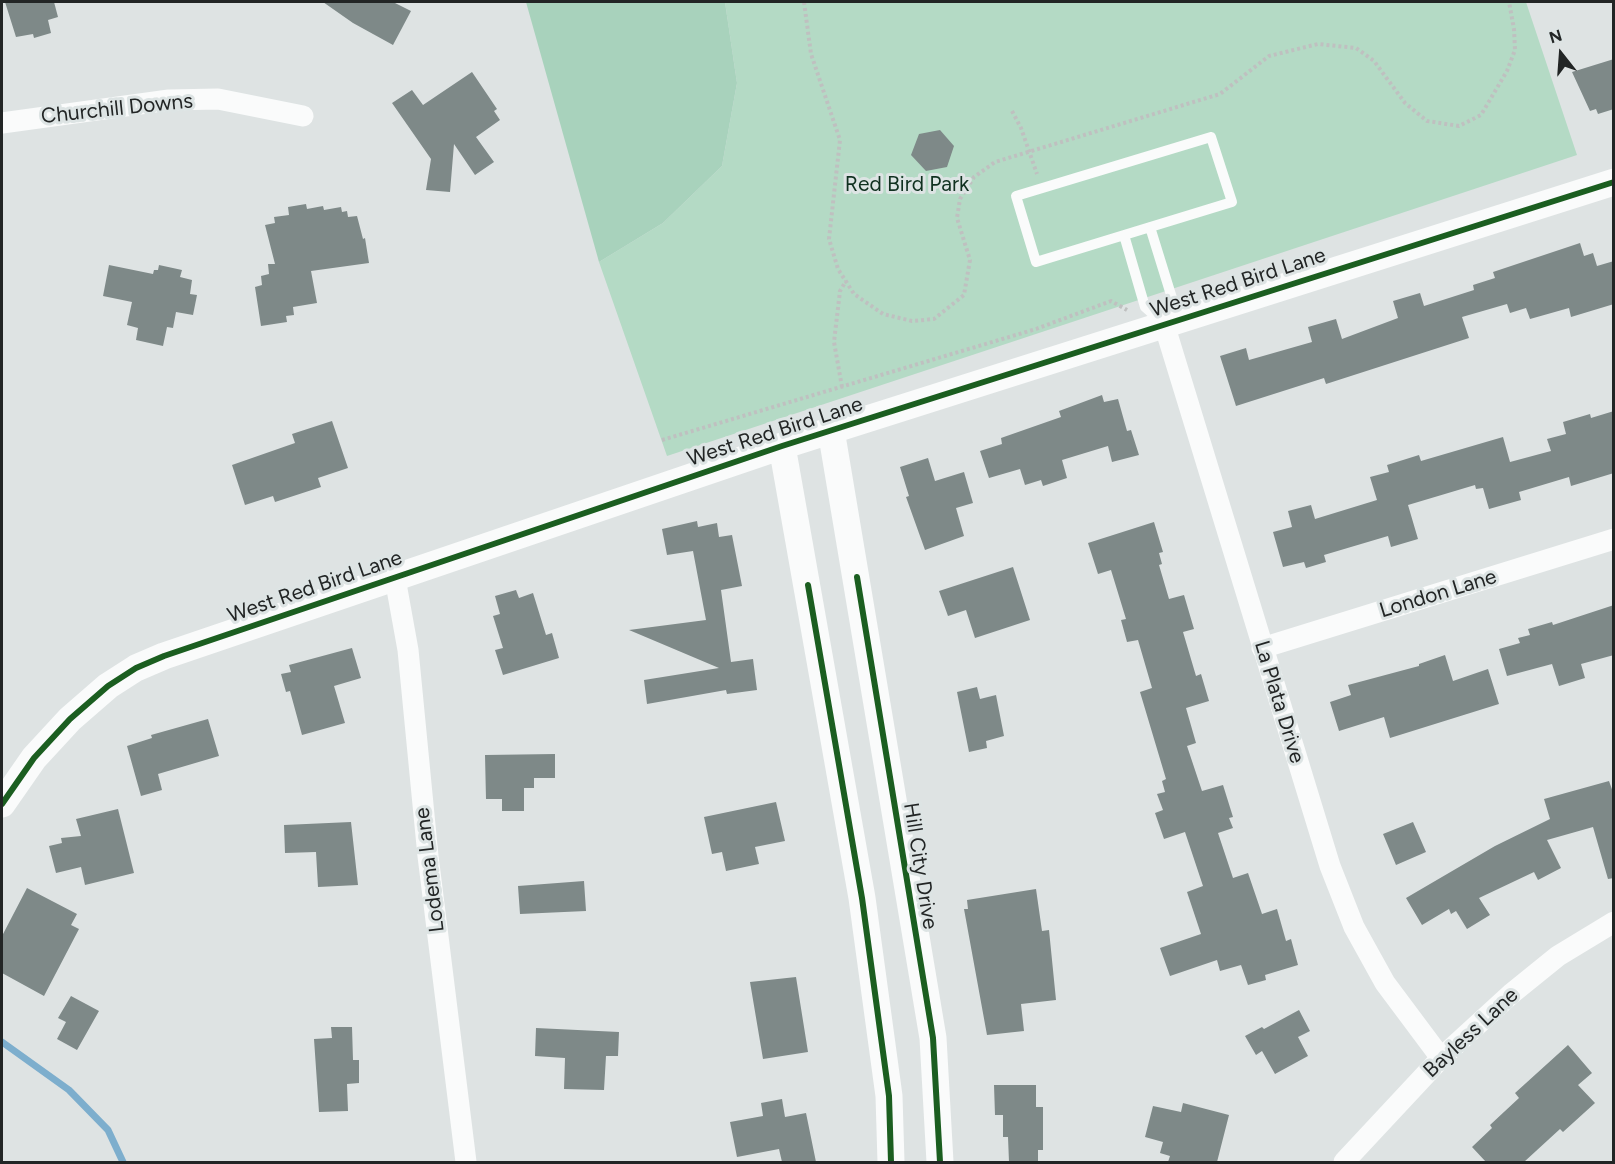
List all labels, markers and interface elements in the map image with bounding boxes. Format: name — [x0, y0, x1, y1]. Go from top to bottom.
north arrow — [1531, 24, 1591, 84]
text: N — [1547, 25, 1564, 47]
street label: Churchill Downs — [40, 89, 194, 129]
park label: Red Bird Park — [845, 172, 969, 198]
street label: West Red Bird Lane — [1147, 243, 1329, 323]
street label: West Red Bird Lane — [684, 392, 866, 472]
street label: West Red Bird Lane — [224, 545, 406, 629]
street label: London Lane — [1376, 564, 1500, 624]
street label: La Plata Drive — [1248, 638, 1310, 766]
street label: Hill City Drive — [898, 801, 942, 931]
street label: Lodema Lane — [410, 806, 450, 934]
street label: Bayless Lane — [1418, 983, 1524, 1083]

